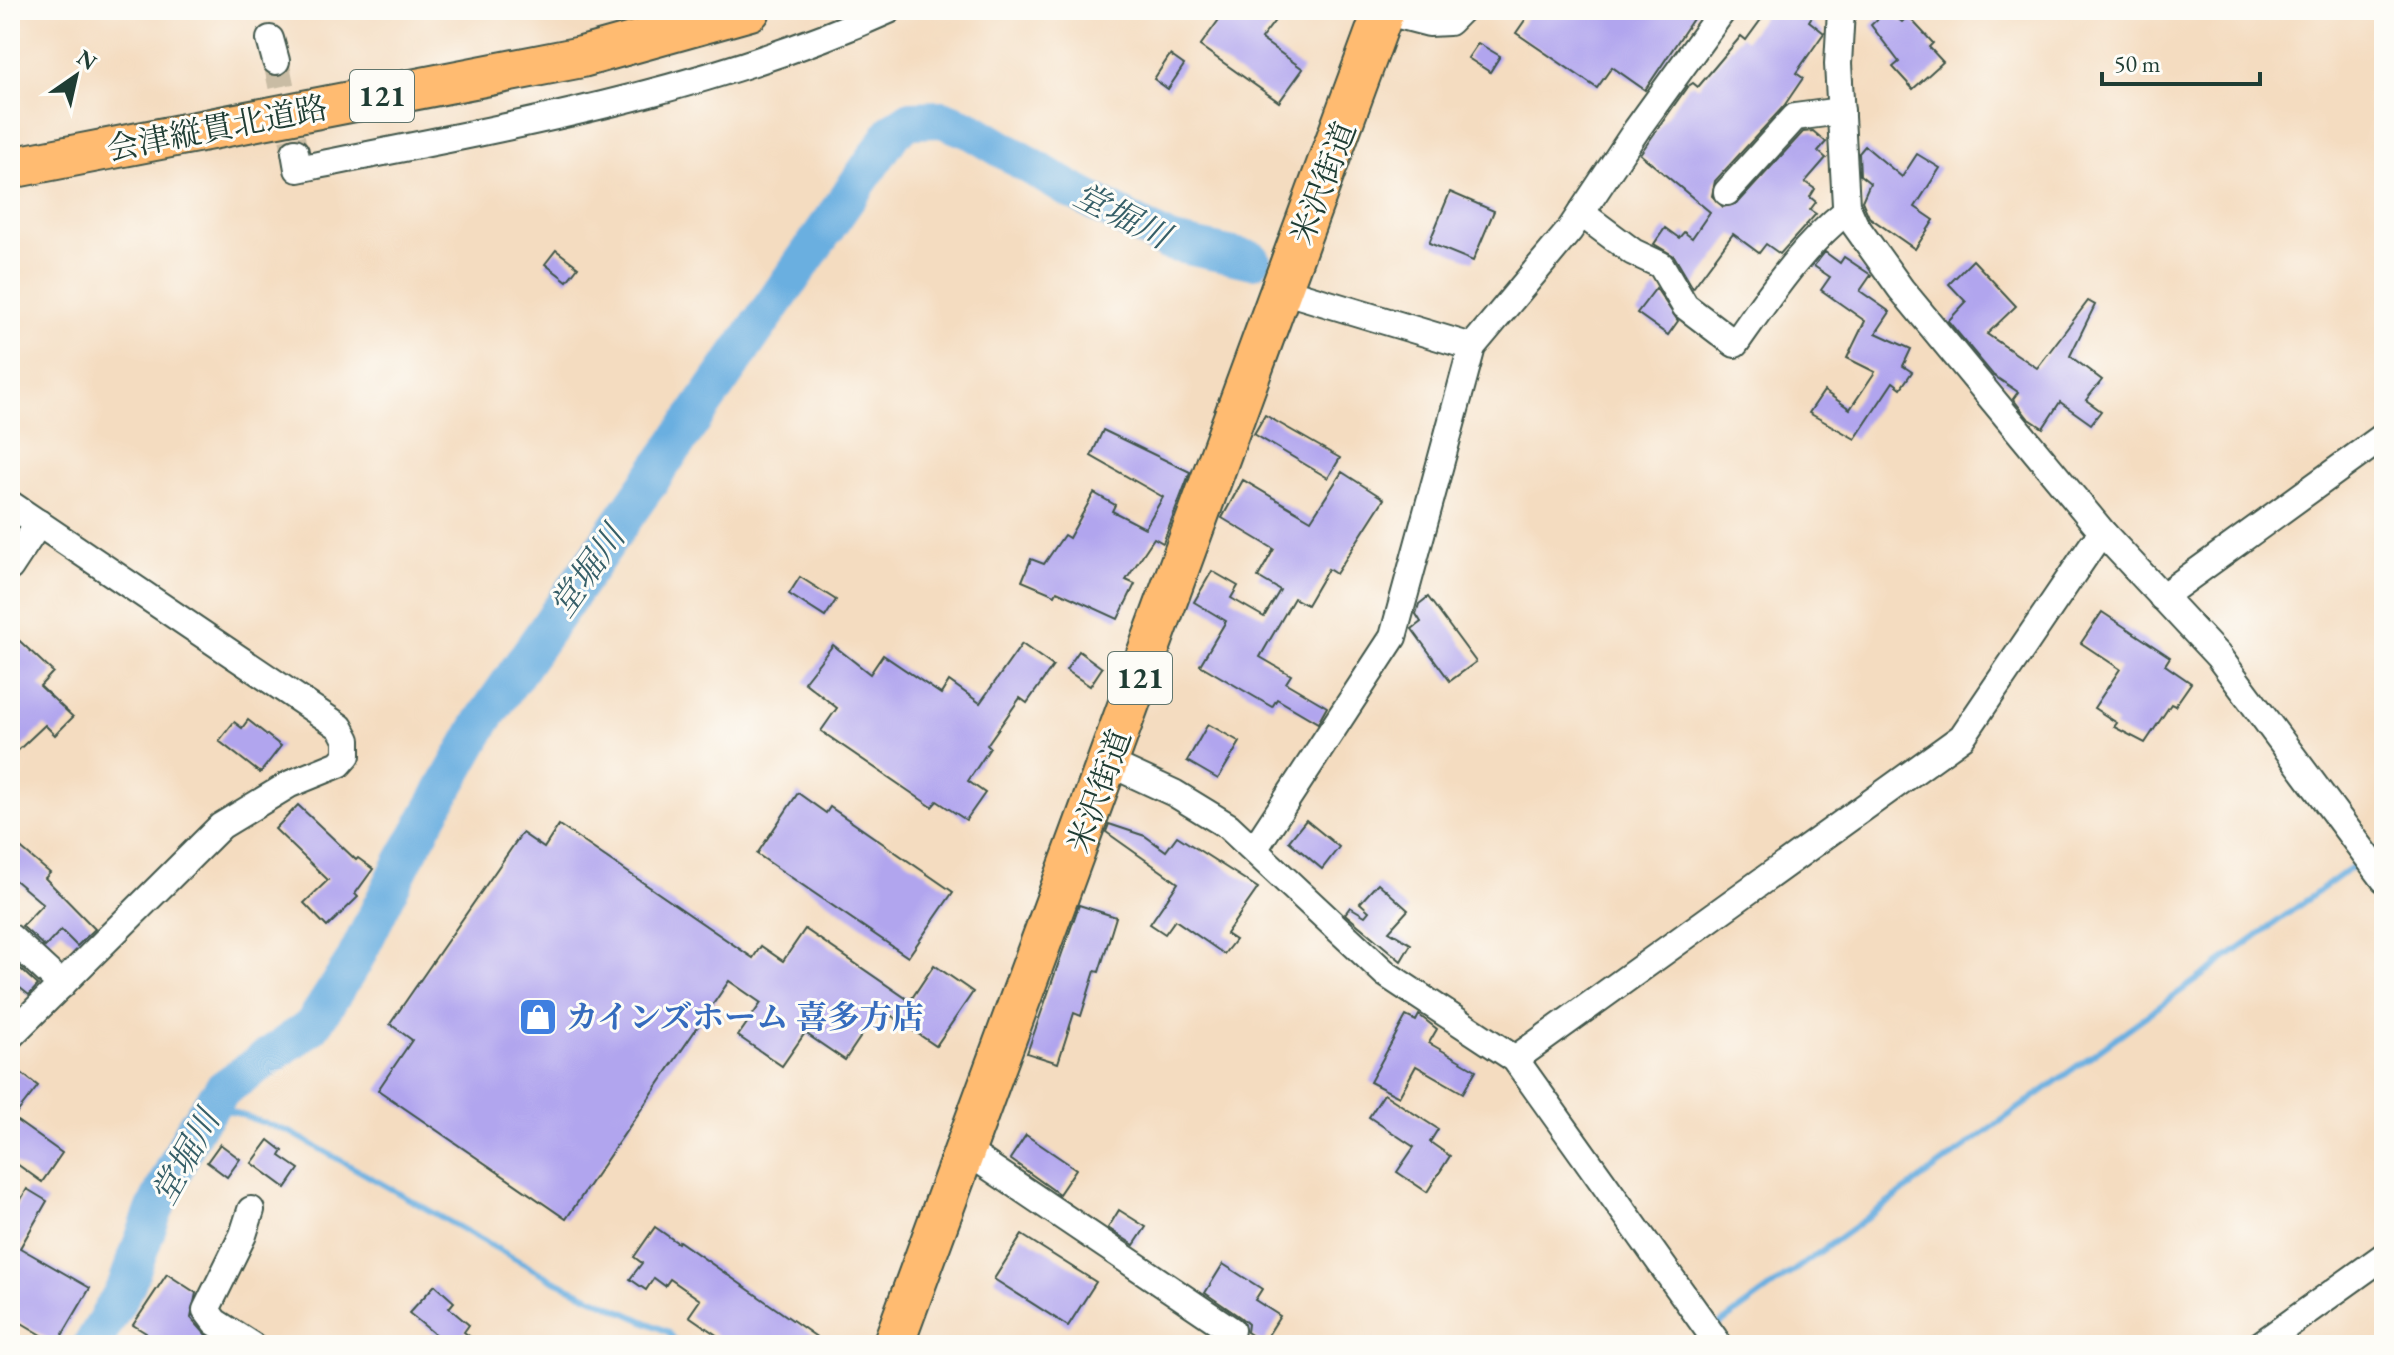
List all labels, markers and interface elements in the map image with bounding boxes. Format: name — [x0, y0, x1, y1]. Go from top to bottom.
north arrow — [36, 36, 116, 116]
scale bar — [2102, 36, 2260, 86]
text: N — [71, 43, 103, 77]
text: 50 m — [2114, 48, 2161, 79]
road number: 121 — [350, 70, 414, 122]
street label: 会津縦貫北道路 — [103, 86, 331, 170]
street label: 米沢街道 — [1280, 116, 1366, 250]
water label: 堂堀川 — [1067, 172, 1181, 260]
water label: 堂堀川 — [540, 513, 637, 625]
road number: 121 — [1108, 652, 1172, 704]
street label: 米沢街道 — [1057, 724, 1141, 858]
shop icon: カインズホーム 喜多方店 — [517, 996, 559, 1038]
place label: カインズホーム 喜多方店 — [566, 996, 924, 1038]
water label: 堂堀川 — [141, 1098, 231, 1212]

